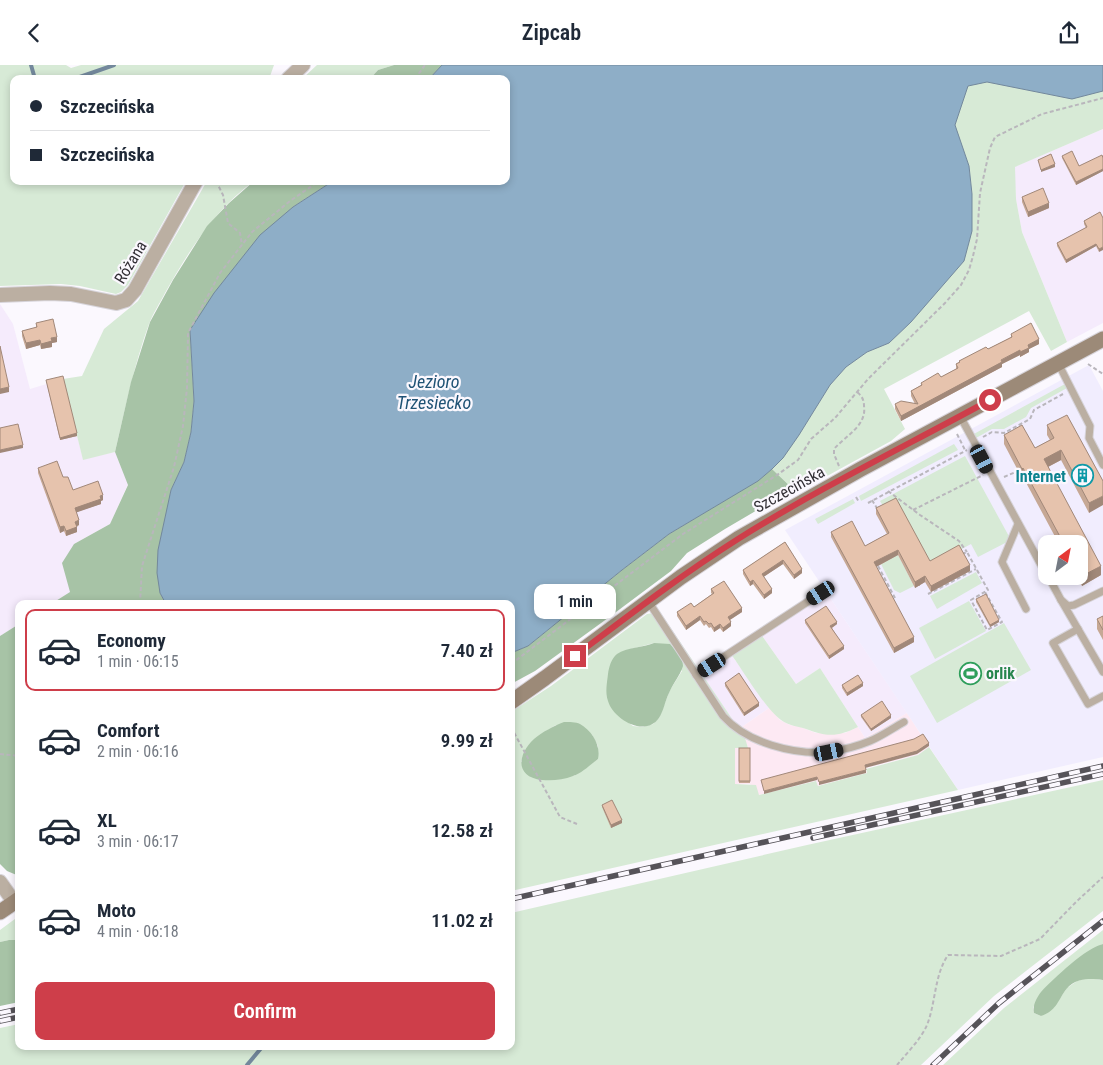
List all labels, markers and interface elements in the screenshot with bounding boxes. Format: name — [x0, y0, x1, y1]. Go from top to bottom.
icon: back — [20, 19, 48, 47]
icon: share — [1055, 19, 1083, 47]
text: Zipcab — [522, 20, 581, 45]
text: Szczecińska — [60, 95, 155, 118]
text: Szczecińska — [60, 143, 155, 166]
street label: Różana — [110, 237, 151, 287]
water label: Jezioro Trzesiecko — [397, 371, 471, 413]
route start — [979, 389, 1001, 411]
car — [968, 442, 995, 476]
street label: Szczecińska — [751, 462, 828, 517]
building icon: Internet — [1070, 464, 1094, 488]
place label: Internet — [1016, 467, 1066, 486]
north arrow — [1038, 535, 1088, 585]
map controls — [1038, 535, 1088, 585]
car — [804, 579, 837, 607]
callout: 1 min — [534, 583, 616, 619]
text: 1 min — [557, 592, 593, 611]
icon: car — [37, 628, 82, 673]
text: Economy — [97, 629, 166, 652]
text: 7.40 zł — [441, 639, 493, 662]
route end — [564, 645, 586, 667]
car — [695, 651, 728, 679]
text: 1 min · 06:15 — [97, 652, 179, 671]
sports icon: orlik — [958, 661, 982, 685]
place label: orlik — [986, 664, 1015, 683]
icon: car — [37, 718, 82, 763]
text: Comfort — [97, 719, 160, 742]
text: 9.99 zł — [441, 729, 493, 752]
text: 2 min · 06:16 — [97, 742, 179, 761]
car — [812, 742, 845, 762]
icon: car — [37, 808, 82, 853]
text: XL — [97, 809, 117, 832]
text: 12.58 zł — [431, 819, 493, 842]
text: 3 min · 06:17 — [97, 832, 179, 851]
icon: car — [37, 898, 82, 943]
text: Moto — [97, 899, 136, 922]
text: 11.02 zł — [431, 909, 493, 932]
text: 4 min · 06:18 — [97, 922, 179, 941]
button: Confirm — [35, 982, 495, 1040]

